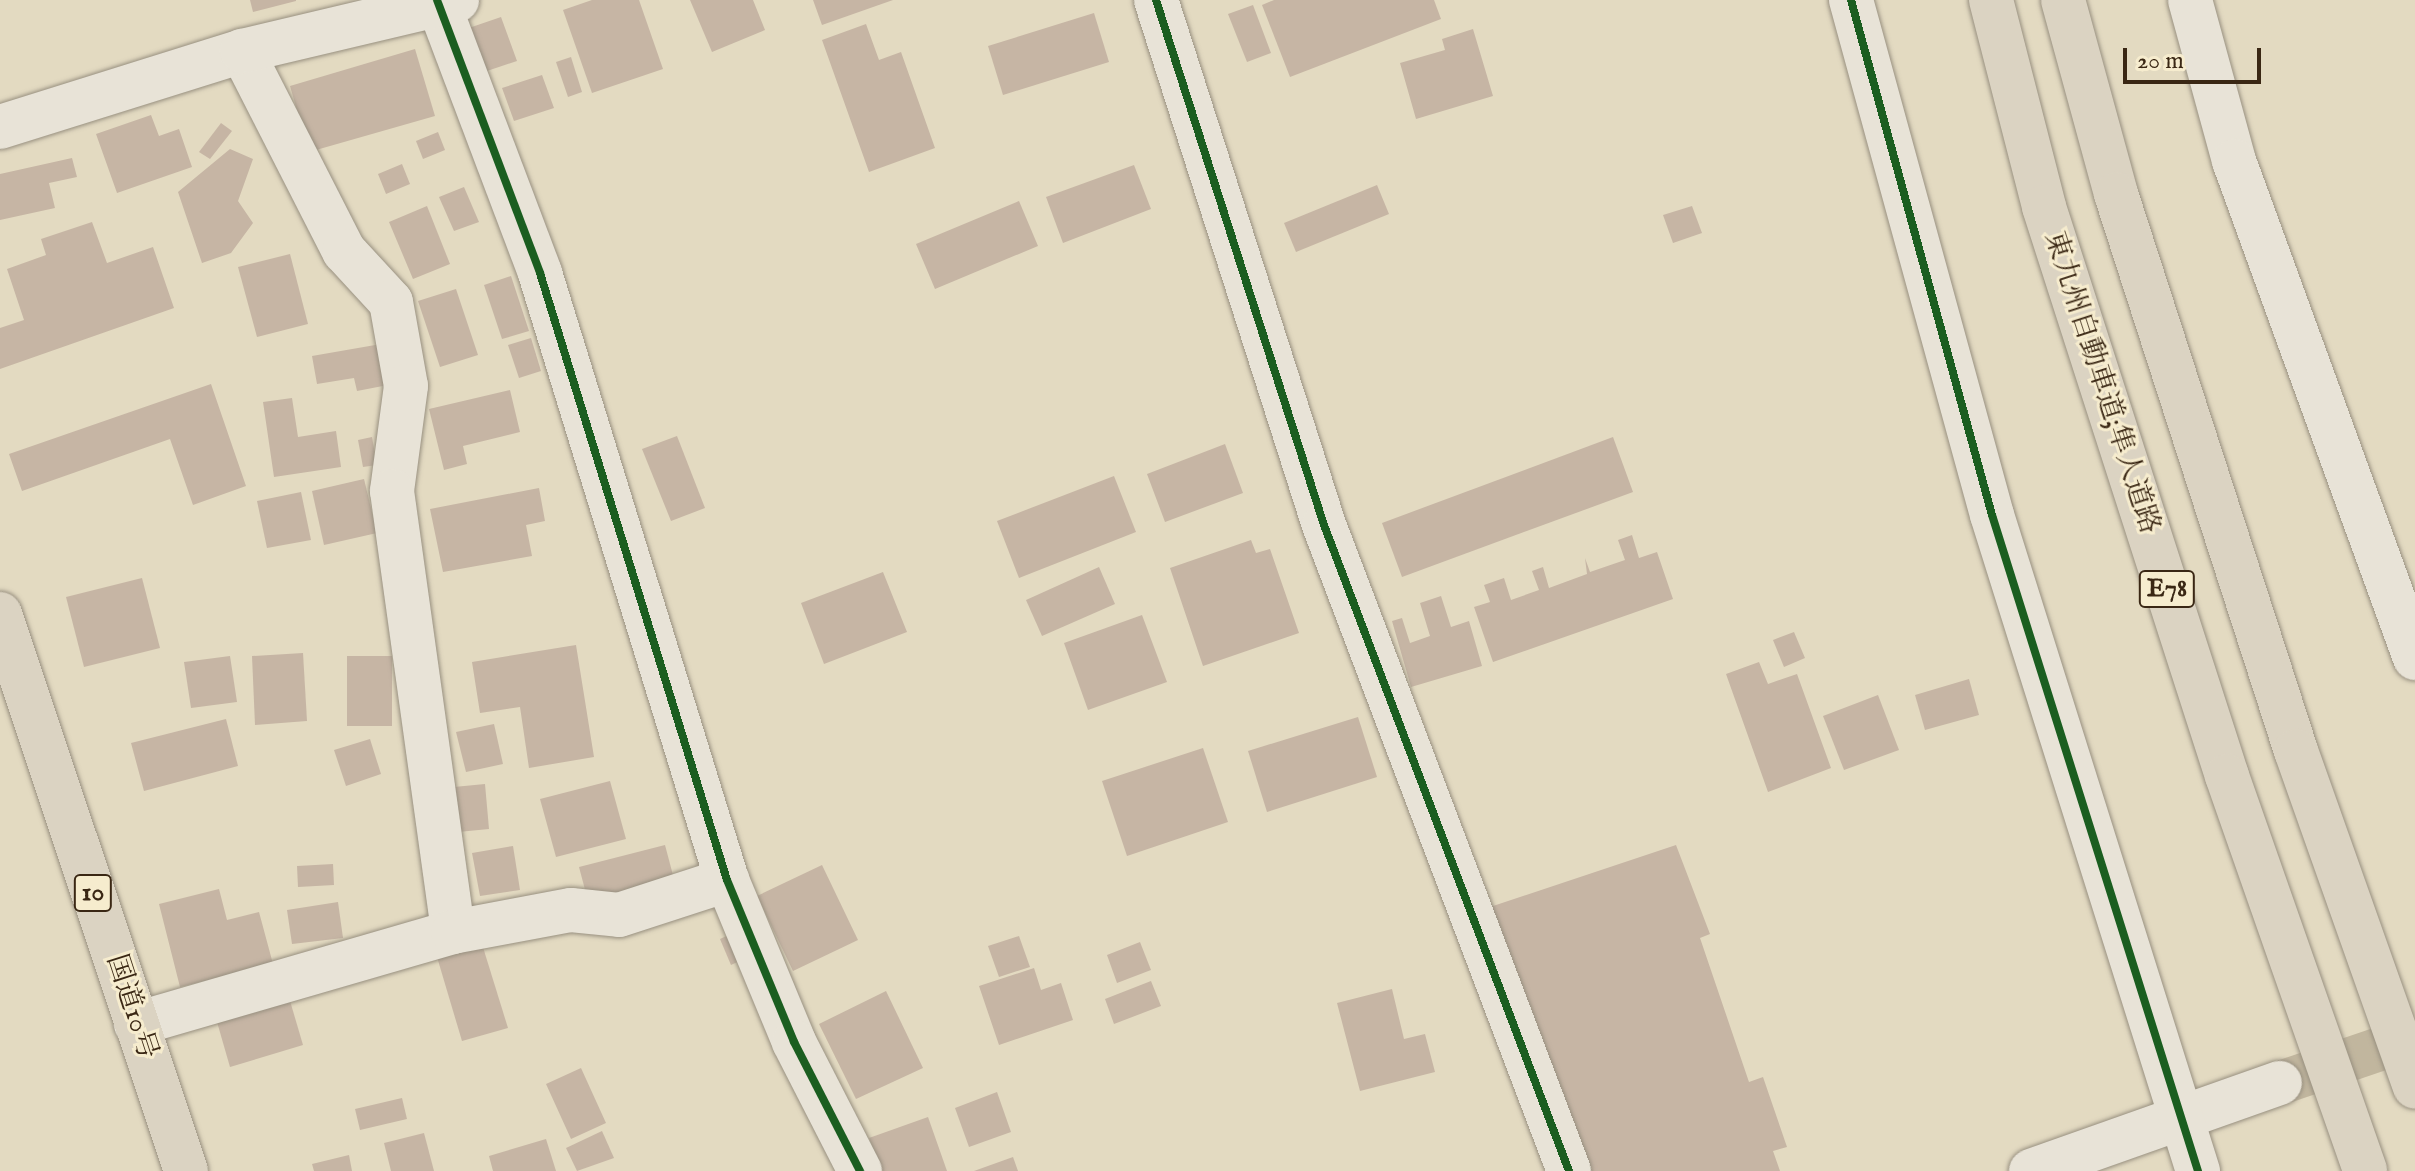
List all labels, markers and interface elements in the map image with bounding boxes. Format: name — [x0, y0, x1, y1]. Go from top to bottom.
scale bar — [2127, 32, 2265, 82]
text: 20 m — [2137, 46, 2184, 77]
street label: 東九州自動車道;隼人道路 — [2036, 228, 2166, 538]
road number: E78 — [2137, 567, 2197, 611]
road number: 10 — [73, 871, 113, 915]
street label: 国道10号 — [98, 950, 164, 1064]

